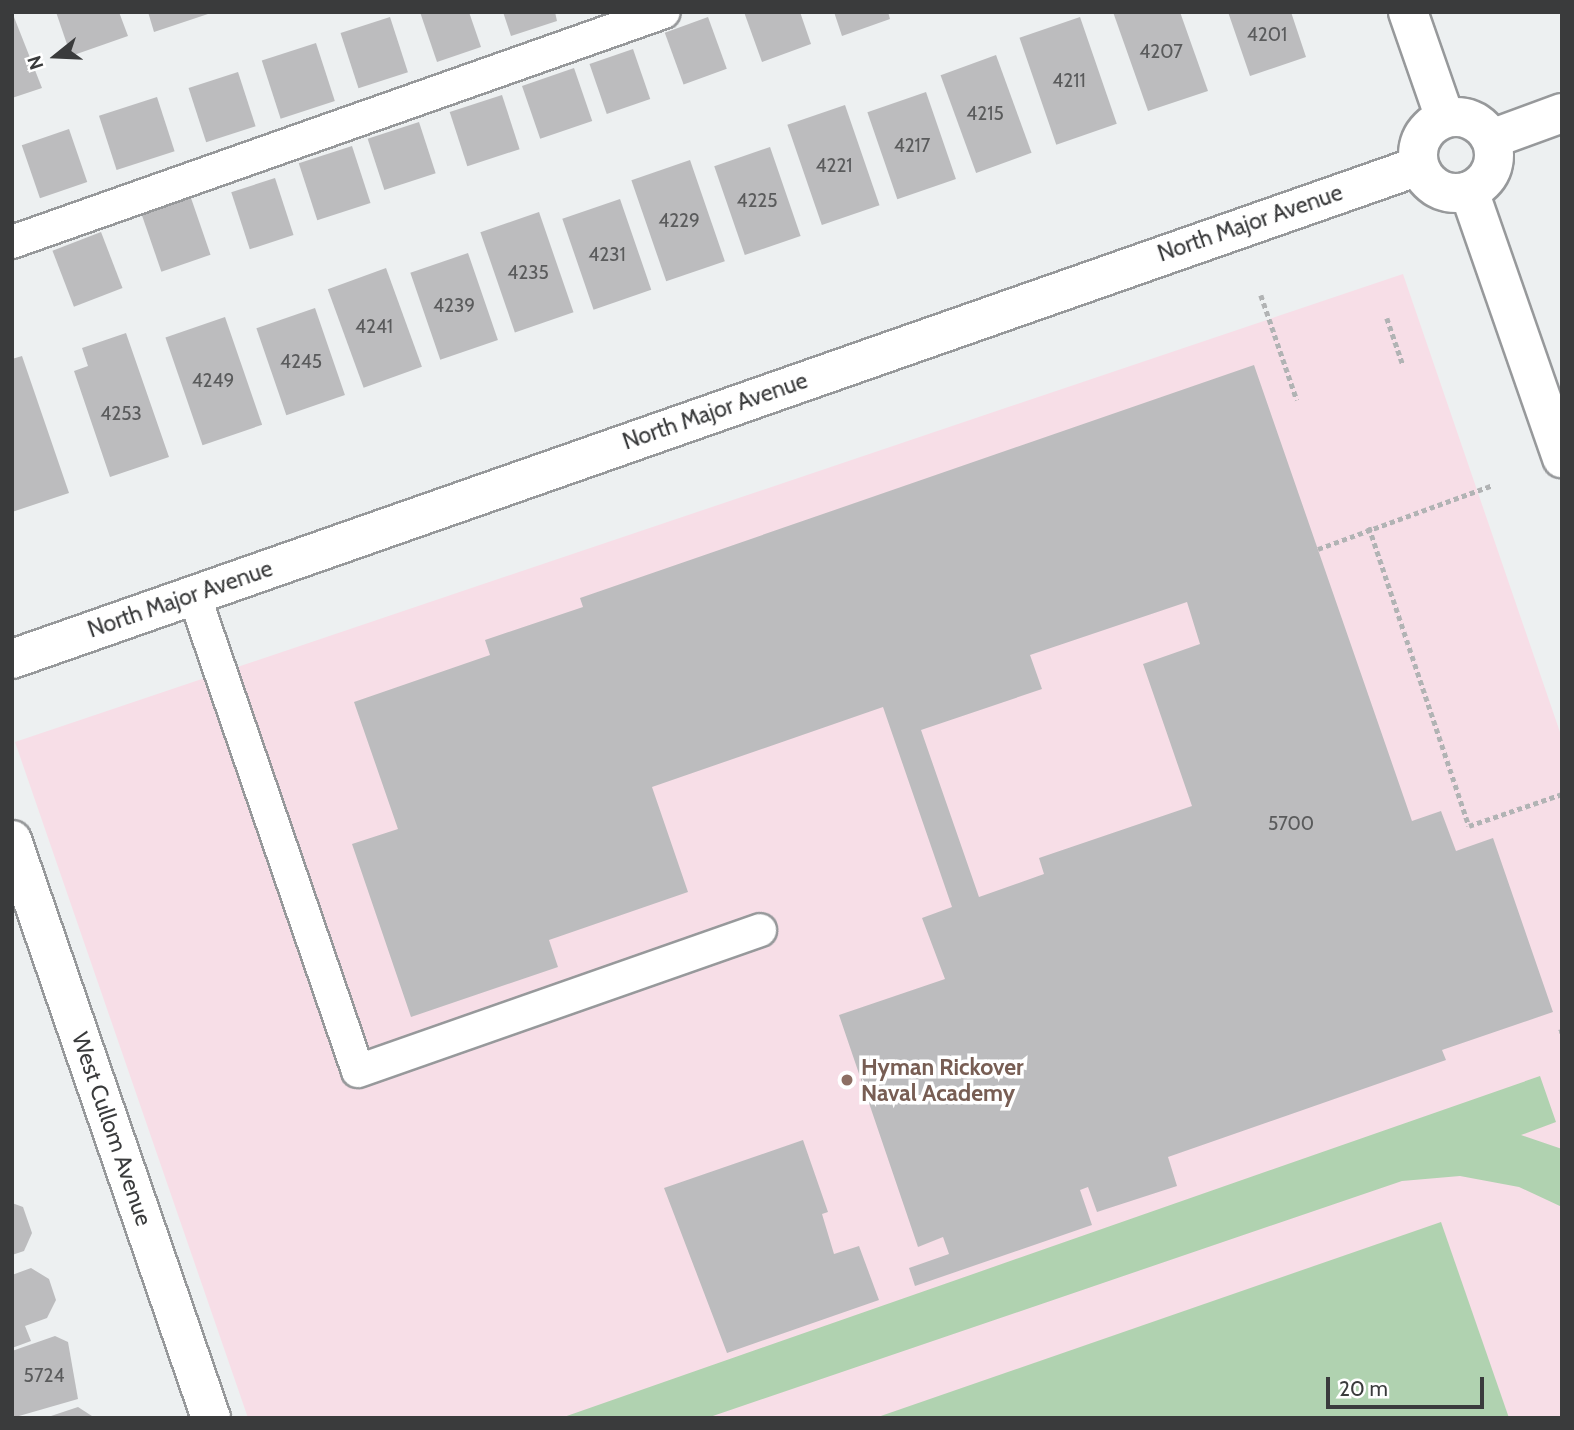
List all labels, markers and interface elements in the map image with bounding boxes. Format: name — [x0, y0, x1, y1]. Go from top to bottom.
north arrow — [21, 21, 91, 91]
house number: 4201 — [1247, 24, 1287, 46]
house number: 4207 — [1139, 41, 1183, 63]
text: N — [23, 53, 49, 73]
house number: 4211 — [1052, 70, 1086, 92]
house number: 4215 — [966, 103, 1004, 125]
house number: 4217 — [894, 135, 930, 157]
house number: 4221 — [815, 155, 853, 177]
street label: North Major Avenue — [1154, 178, 1346, 268]
house number: 4225 — [736, 190, 778, 212]
house number: 4229 — [658, 210, 700, 232]
house number: 4231 — [588, 244, 626, 266]
house number: 4235 — [507, 262, 549, 284]
house number: 4239 — [433, 295, 475, 317]
house number: 4241 — [355, 316, 393, 338]
house number: 4245 — [280, 351, 322, 373]
street label: North Major Avenue — [619, 366, 811, 456]
house number: 4249 — [192, 370, 234, 392]
house number: 4253 — [100, 403, 142, 425]
street label: North Major Avenue — [84, 554, 276, 644]
house number: 5700 — [1268, 813, 1314, 835]
street label: West Cullom Avenue — [66, 1029, 158, 1229]
place label: Hyman Rickover Naval Academy — [861, 1053, 1024, 1107]
marker: Hyman Rickover Naval Academy — [839, 1072, 855, 1088]
scale bar — [1329, 1364, 1486, 1408]
house number: 5724 — [24, 1365, 64, 1387]
text: 20 m — [1339, 1376, 1388, 1401]

